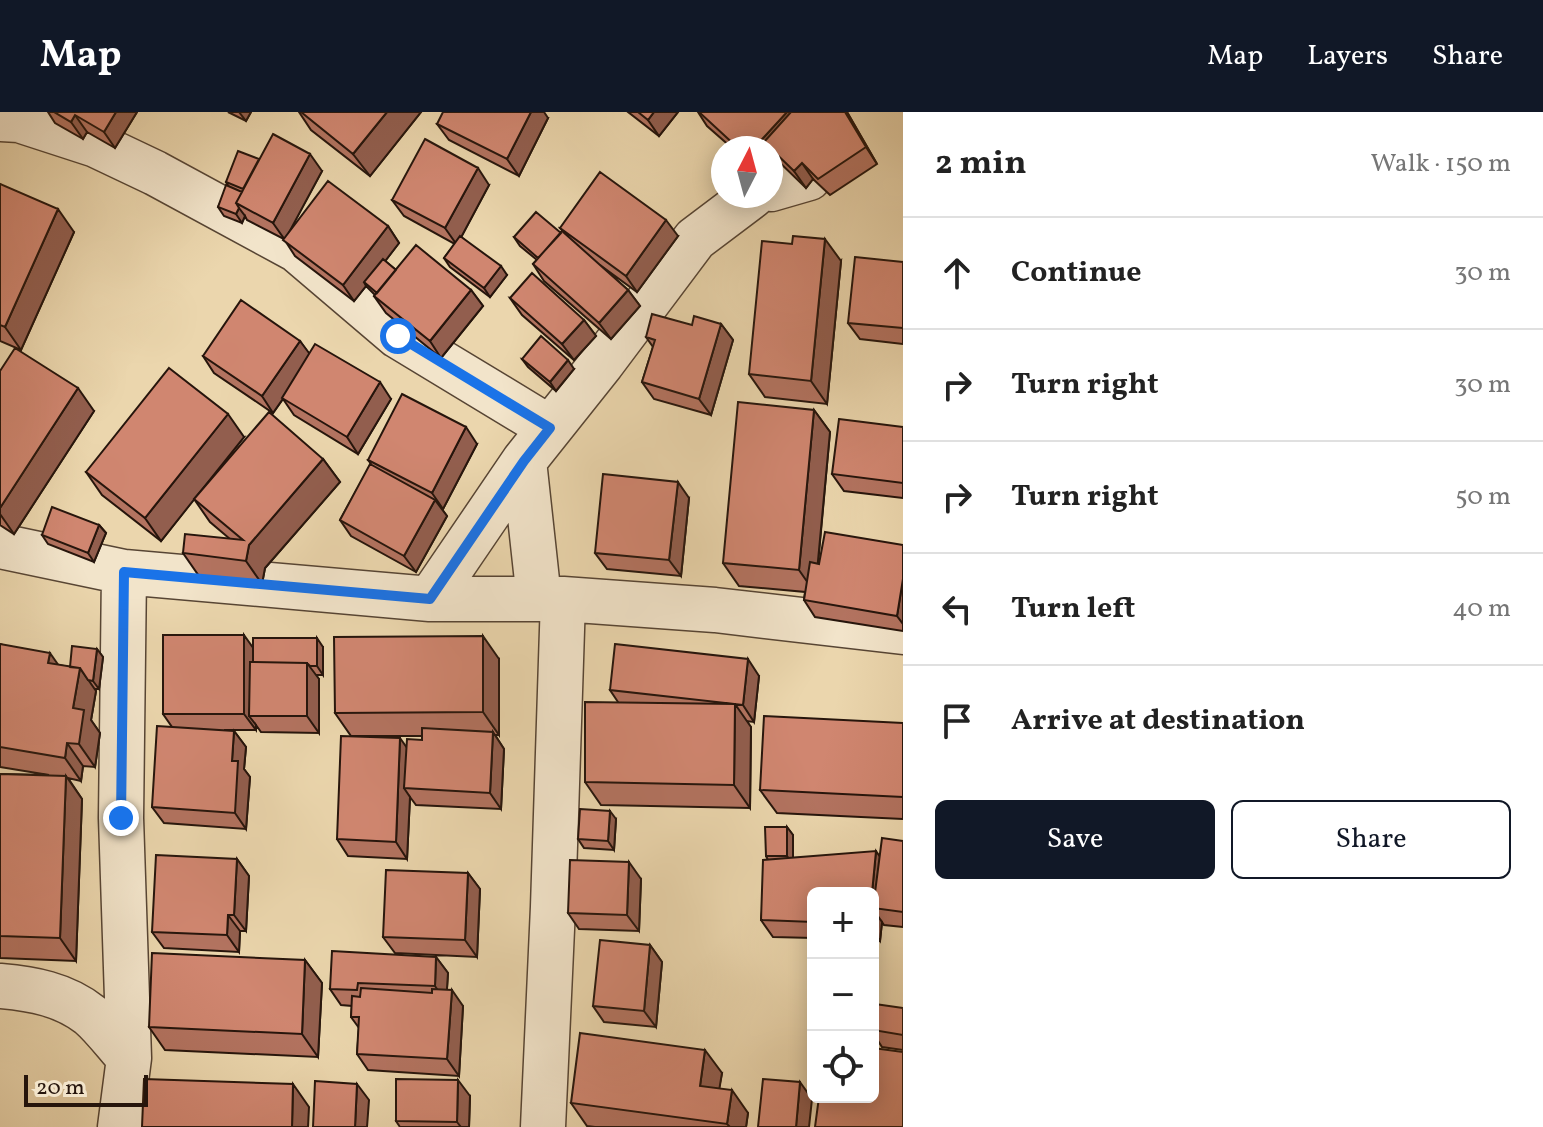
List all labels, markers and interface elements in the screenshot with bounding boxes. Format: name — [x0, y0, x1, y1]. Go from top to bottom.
text: Map — [40, 30, 121, 83]
text: Map — [1207, 37, 1263, 76]
text: Layers — [1307, 37, 1388, 76]
text: Share — [1432, 37, 1503, 76]
north arrow — [711, 136, 783, 208]
text: 2 min — [935, 141, 1027, 188]
text: Walk · 150 m — [1370, 146, 1511, 182]
icon: ahead — [935, 251, 979, 295]
text: Continue — [1011, 252, 1142, 294]
text: 30 m — [1454, 255, 1511, 291]
route start — [380, 318, 416, 354]
icon: right — [935, 363, 979, 407]
text: Turn right — [1011, 364, 1159, 406]
text: 30 m — [1454, 367, 1511, 403]
icon: right — [935, 475, 979, 519]
text: Turn right — [1011, 476, 1159, 518]
text: 50 m — [1455, 479, 1511, 515]
icon: left — [935, 587, 979, 631]
text: Turn left — [1011, 588, 1135, 630]
text: 40 m — [1452, 591, 1511, 627]
icon: arrive — [935, 699, 979, 743]
text: Arrive at destination — [1011, 700, 1305, 742]
route end — [103, 800, 139, 836]
button: Save — [935, 800, 1215, 879]
button: Share — [1231, 800, 1511, 879]
map controls — [807, 887, 879, 1103]
button: + — [807, 887, 879, 959]
button: − — [807, 959, 879, 1031]
button: locate — [807, 1031, 879, 1103]
scale bar — [24, 1071, 148, 1107]
text: 20 m — [36, 1073, 85, 1104]

